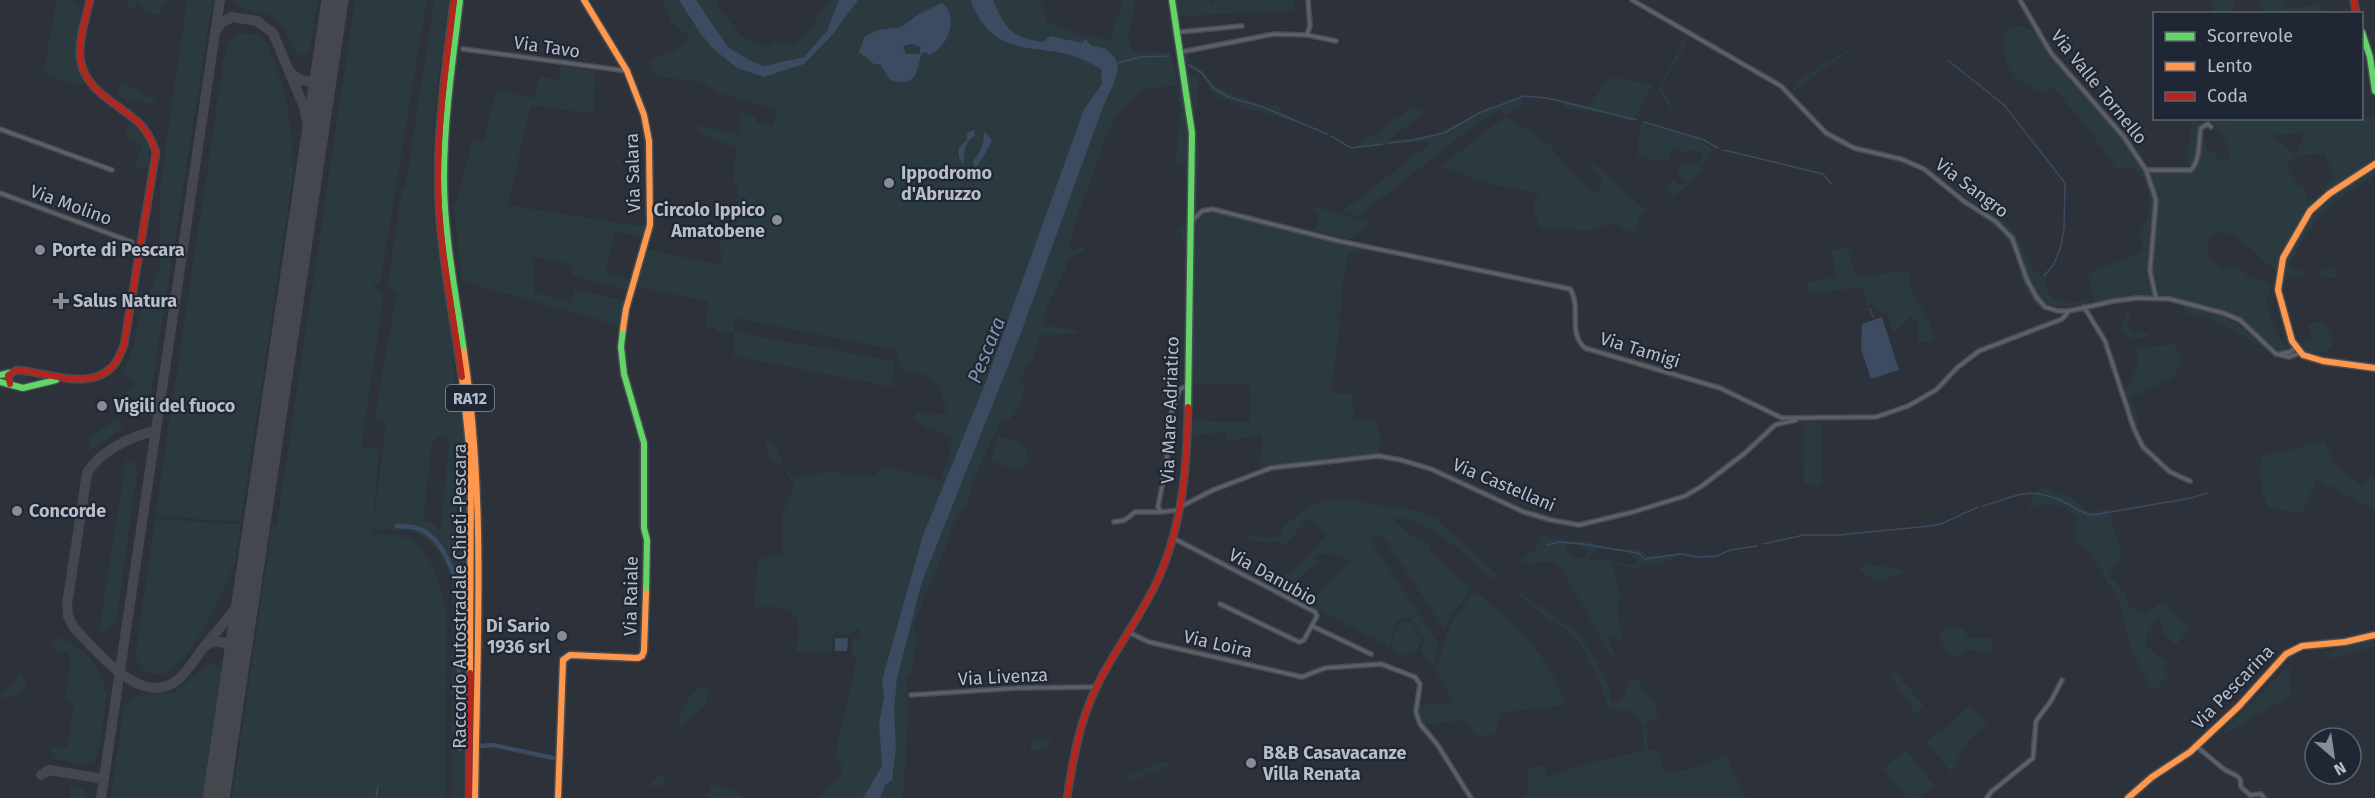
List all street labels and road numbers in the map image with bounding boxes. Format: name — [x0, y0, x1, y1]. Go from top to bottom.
street label: Via Valle Tornello — [2046, 25, 2152, 149]
street label: Via Tavo — [512, 31, 582, 63]
street label: Via Salara — [621, 133, 645, 213]
street label: Via Sangro — [1931, 153, 2013, 223]
street label: Via Molino — [27, 180, 115, 230]
street label: Via Tamigi — [1597, 327, 1683, 373]
street label: Via Mare Adriatico — [1156, 336, 1184, 484]
road number: RA12 — [446, 385, 494, 411]
street label: Raccordo Autostradale Chieti-Pescara — [449, 443, 471, 749]
street label: Via Castellani — [1449, 453, 1559, 517]
street label: Via Danubio — [1225, 544, 1321, 610]
street label: Via Raiale — [619, 556, 643, 636]
street label: Via Loira — [1181, 625, 1255, 663]
street label: Via Pescarina — [2187, 640, 2279, 734]
street label: Via Livenza — [957, 664, 1049, 690]

